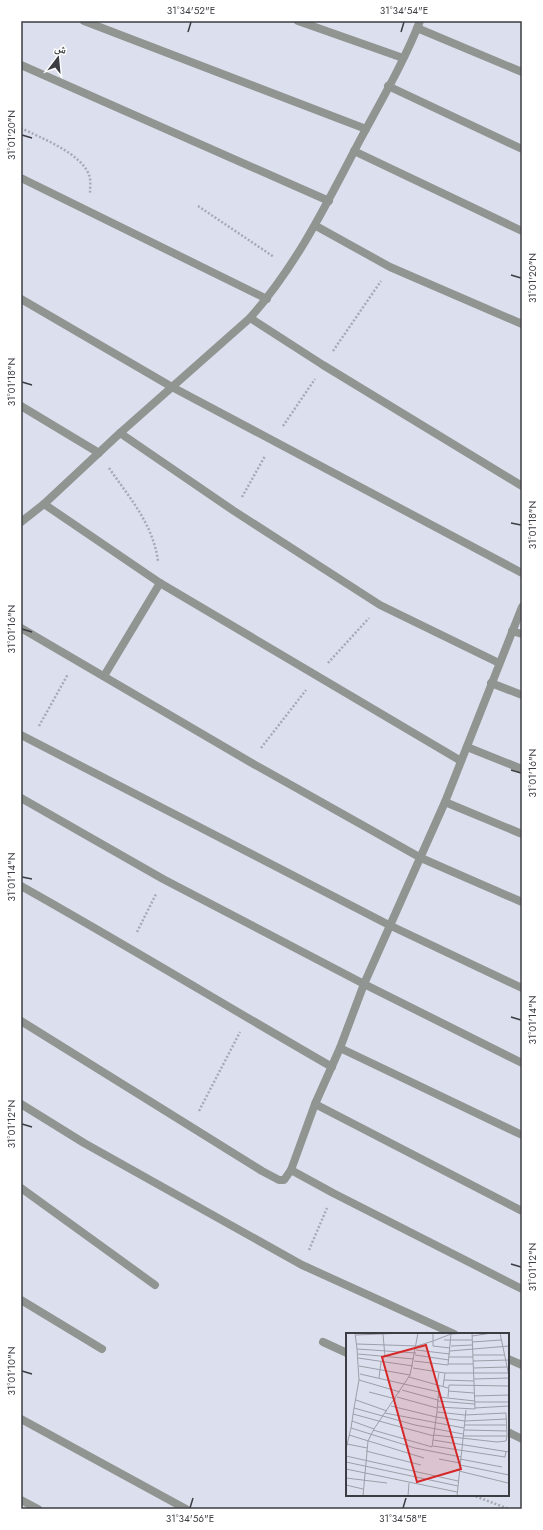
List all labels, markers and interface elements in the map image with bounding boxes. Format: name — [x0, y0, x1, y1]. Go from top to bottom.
text: 31°34'52"E — [167, 3, 215, 18]
text: 31°34'54"E — [380, 3, 428, 18]
north arrow — [38, 38, 78, 78]
text: ش — [53, 39, 69, 58]
text: 31°01'20"N — [4, 110, 19, 160]
text: 31°01'20"N — [525, 253, 540, 303]
text: 31°01'18"N — [4, 358, 19, 406]
text: 31°01'18"N — [525, 501, 540, 549]
text: 31°01'16"N — [4, 605, 19, 653]
text: 31°01'16"N — [525, 749, 540, 797]
text: 31°01'14"N — [4, 853, 19, 901]
text: 31°01'14"N — [525, 996, 540, 1044]
text: 31°01'12"N — [4, 1100, 19, 1148]
text: 31°01'12"N — [525, 1243, 540, 1291]
inset map — [346, 1333, 509, 1496]
text: 31°01'10"N — [4, 1347, 19, 1396]
text: 31°34'56"E — [166, 1511, 214, 1526]
text: 31°34'58"E — [379, 1511, 427, 1526]

